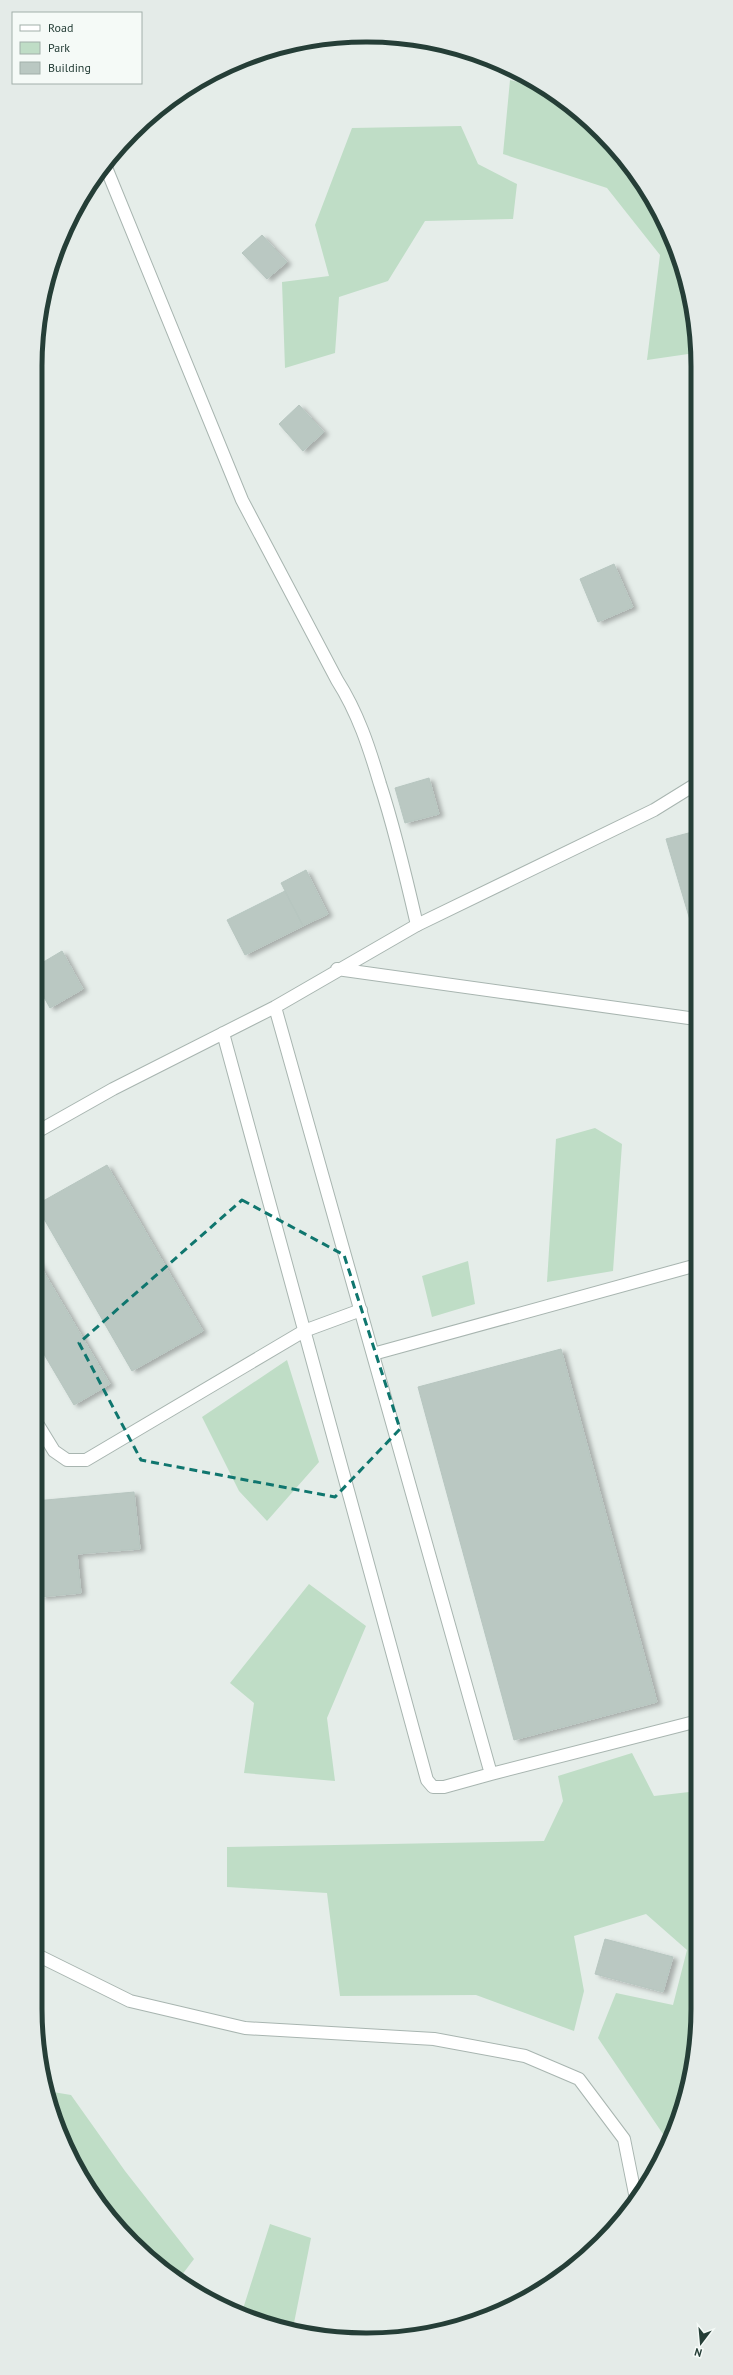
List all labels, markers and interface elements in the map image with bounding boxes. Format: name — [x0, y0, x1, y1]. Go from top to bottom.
legend — [12, 12, 142, 84]
text: Road — [48, 20, 73, 35]
text: Park — [48, 40, 70, 55]
text: Building — [48, 60, 91, 75]
north arrow — [681, 2323, 721, 2363]
text: N — [693, 2345, 704, 2360]

